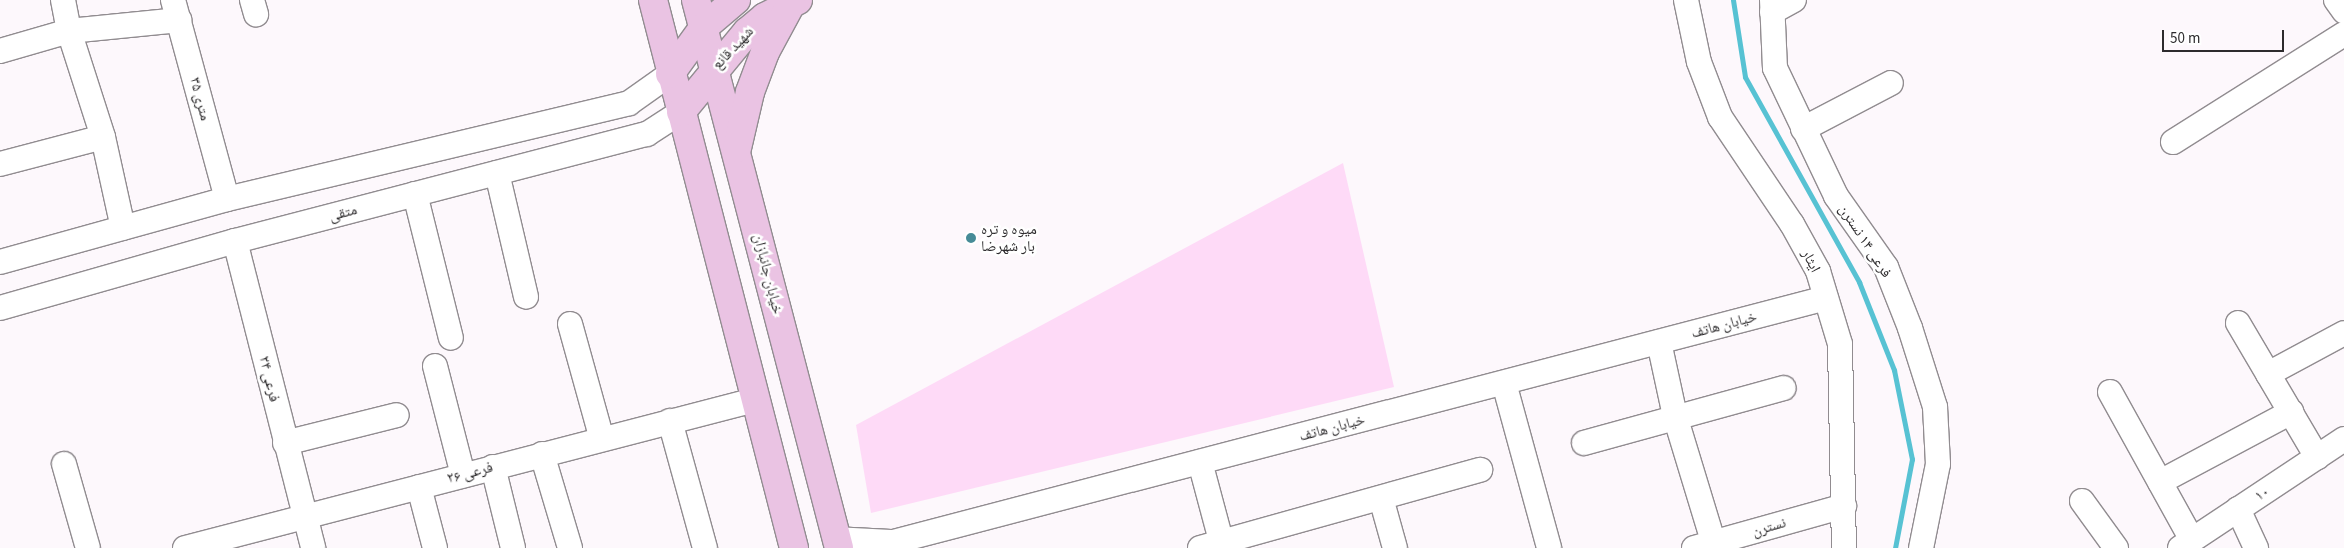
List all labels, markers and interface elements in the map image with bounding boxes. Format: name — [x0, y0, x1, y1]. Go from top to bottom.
scale bar — [2164, 20, 2286, 52]
street label: شهید قانع — [709, 23, 757, 73]
text: 50 m — [2170, 28, 2200, 49]
street label: ۳۵ متری — [186, 75, 214, 123]
street label: متقی — [327, 201, 359, 225]
street label: فرعی ۱۴ نسترن — [1835, 201, 1895, 281]
place label: میوه و تره بار شهرضا — [981, 220, 1037, 255]
street label: خیابان جانبازان — [749, 232, 787, 316]
marker: میوه و تره بار شهرضا — [965, 232, 977, 244]
street label: ایثار — [1798, 246, 1824, 276]
street label: خیابان هاتف — [1689, 308, 1759, 342]
street label: فرعی ۲۴ — [255, 354, 283, 404]
street label: خیابان هاتف — [1297, 411, 1367, 445]
street label: فرعی ۲۶ — [445, 458, 495, 488]
street label: ۱۰ — [2251, 483, 2273, 505]
street label: نسترن — [1750, 514, 1788, 540]

